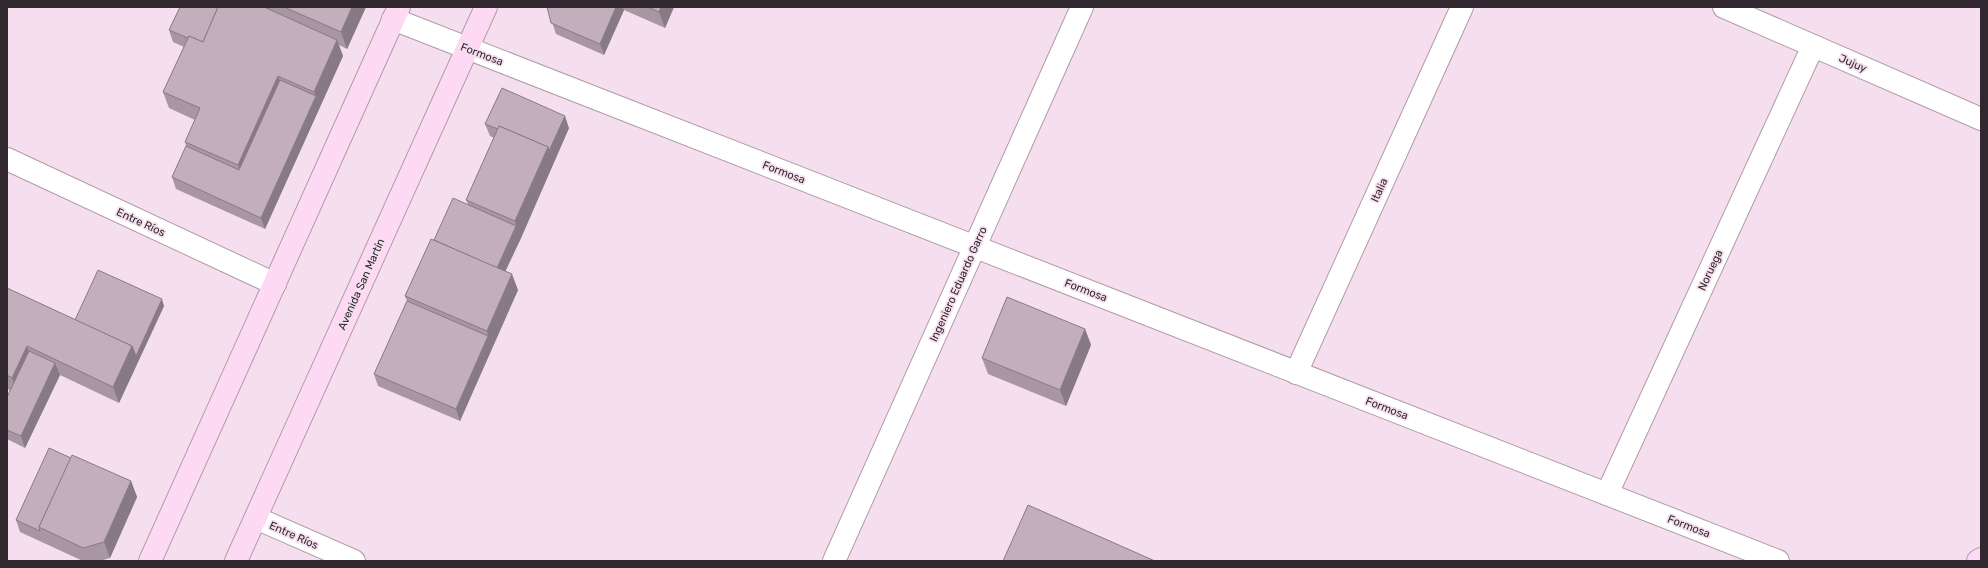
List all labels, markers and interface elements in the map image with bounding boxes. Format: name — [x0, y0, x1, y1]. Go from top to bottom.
street label: Formosa — [459, 40, 505, 69]
street label: Jujuy — [1837, 52, 1869, 75]
street label: Formosa — [761, 158, 807, 187]
street label: Italia — [1368, 176, 1390, 204]
street label: Entre Ríos — [114, 206, 168, 240]
street label: Ingeniero Eduardo Garro — [927, 225, 990, 344]
street label: Avenida San Martín — [335, 237, 387, 332]
street label: Noruega — [1695, 248, 1726, 293]
street label: Formosa — [1063, 276, 1109, 305]
street label: Formosa — [1364, 394, 1410, 423]
street label: Formosa — [1666, 512, 1712, 541]
street label: Entre Ríos — [267, 519, 321, 552]

